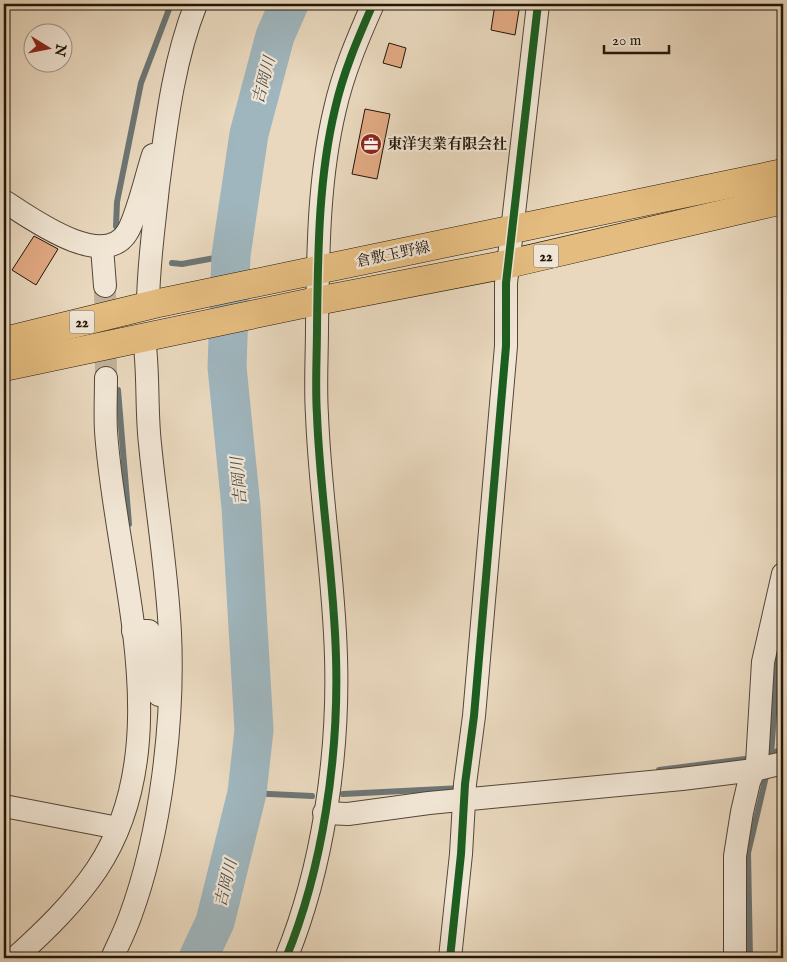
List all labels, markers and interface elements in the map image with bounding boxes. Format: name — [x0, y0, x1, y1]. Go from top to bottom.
north arrow — [22, 22, 72, 72]
scale bar — [604, 22, 670, 54]
text: 20 m — [612, 31, 642, 50]
text: N — [50, 42, 70, 58]
water label: 吉岡川 — [249, 53, 281, 106]
office icon: 東洋実業有限会社 — [359, 132, 383, 156]
place label: 東洋実業有限会社 — [387, 135, 507, 154]
street label: 倉敷玉野線 — [354, 237, 432, 272]
road number: 22 — [534, 245, 558, 268]
road number: 22 — [70, 311, 94, 334]
water label: 吉岡川 — [228, 454, 252, 506]
water label: 吉岡川 — [211, 856, 243, 909]

